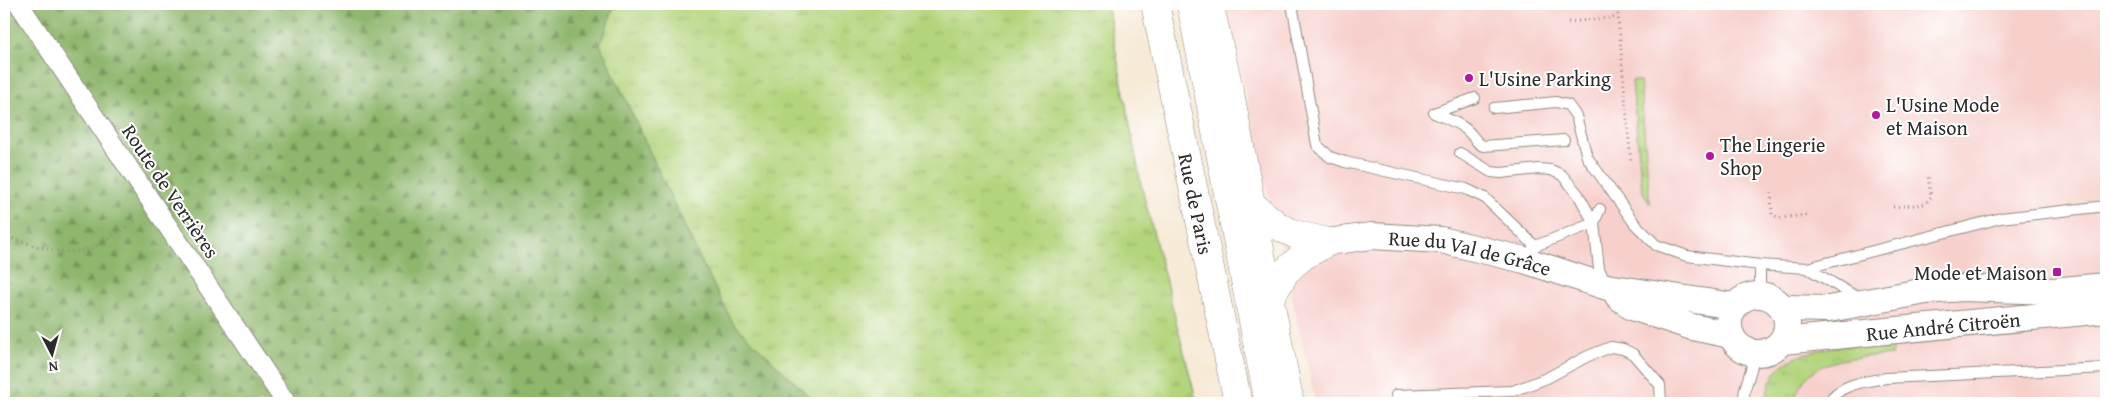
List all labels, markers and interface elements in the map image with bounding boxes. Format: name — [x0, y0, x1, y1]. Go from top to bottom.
place label: L'Usine Parking — [1479, 64, 1611, 93]
marker: L'Usine Parking — [1463, 72, 1475, 84]
place label: L'Usine Mode et Maison — [1886, 90, 1999, 142]
marker: L'Usine Mode et Maison — [1870, 109, 1882, 121]
street label: Route de Verrières — [115, 118, 227, 264]
place label: The Lingerie Shop — [1720, 130, 1825, 182]
marker: The Lingerie Shop — [1704, 150, 1716, 162]
street label: Rue de Paris — [1172, 151, 1221, 257]
street label: Rue du Val de Grâce — [1388, 223, 1555, 282]
place label: Mode et Maison — [1914, 258, 2047, 287]
marker: Mode et Maison — [2051, 266, 2063, 278]
street label: Rue André Citroën — [1865, 304, 2022, 347]
north arrow — [28, 330, 78, 380]
text: N — [47, 356, 59, 377]

